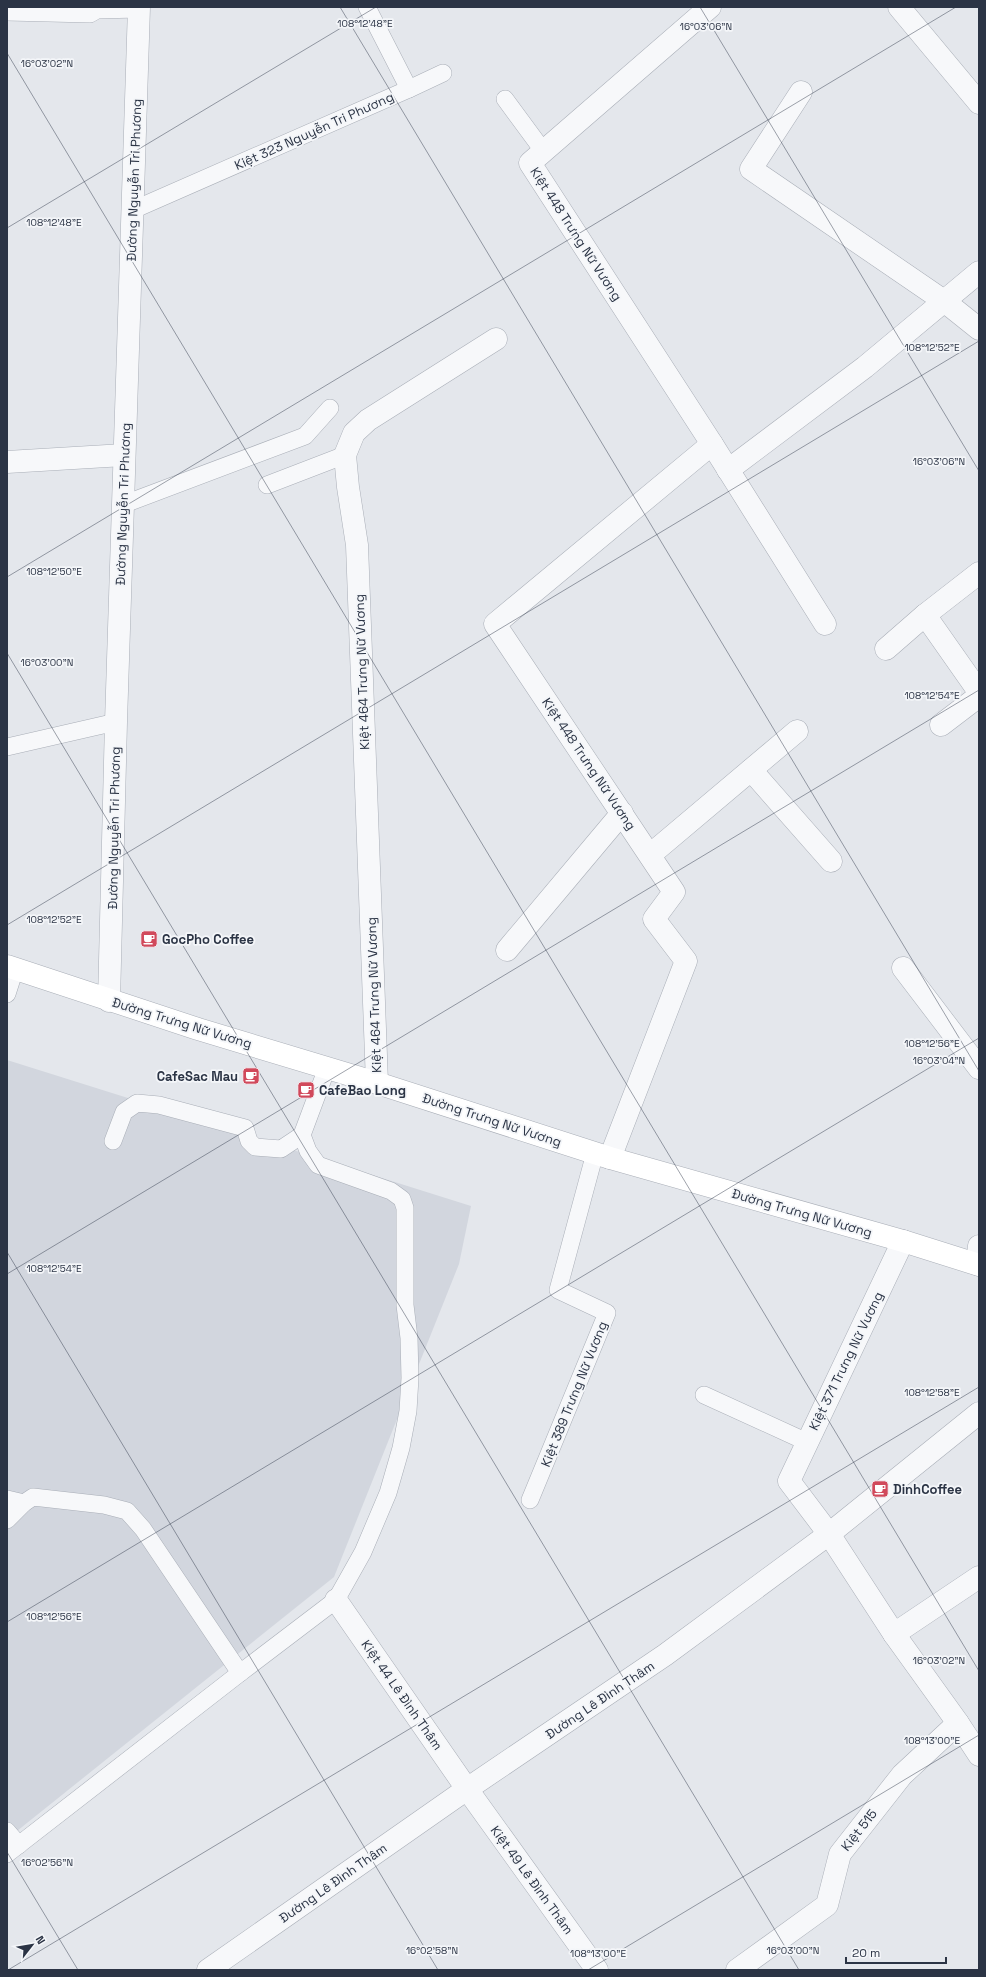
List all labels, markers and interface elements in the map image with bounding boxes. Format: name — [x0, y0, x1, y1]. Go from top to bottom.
text: 108°12'48"E — [337, 17, 393, 30]
text: 16°03'06"N — [680, 20, 732, 33]
text: 16°03'02"N — [21, 57, 73, 70]
street label: Kiệt 323 Nguyễn Tri Phương — [232, 88, 396, 174]
street label: Đường Nguyễn Tri Phương — [123, 98, 145, 262]
street label: Kiệt 448 Trưng Nữ Vương — [526, 164, 626, 304]
text: 108°12'48"E — [26, 216, 82, 229]
text: 108°12'52"E — [904, 341, 960, 354]
street label: Đường Nguyễn Tri Phương — [112, 422, 134, 586]
text: 16°03'06"N — [913, 455, 965, 468]
text: 108°12'50"E — [26, 565, 82, 578]
street label: Kiệt 464 Trưng Nữ Vương — [351, 594, 373, 750]
text: 16°03'00"N — [21, 656, 73, 669]
text: 108°12'54"E — [904, 689, 960, 702]
street label: Kiệt 448 Trưng Nữ Vương — [538, 695, 640, 833]
street label: Đường Nguyễn Tri Phương — [104, 746, 124, 910]
text: 108°12'52"E — [26, 913, 82, 926]
street label: Kiệt 464 Trưng Nữ Vương — [363, 917, 385, 1073]
cafe icon: GocPho Coffee — [139, 929, 159, 949]
place label: GocPho Coffee — [162, 931, 254, 948]
street label: Đường Trưng Nữ Vương — [110, 994, 254, 1052]
text: 108°12'56"E — [904, 1037, 960, 1050]
text: 16°03'04"N — [913, 1054, 965, 1067]
cafe icon: CafeSac Mau — [241, 1066, 261, 1086]
place label: CafeSac Mau — [157, 1068, 238, 1085]
cafe icon: CafeBao Long — [296, 1080, 316, 1100]
place label: CafeBao Long — [319, 1082, 406, 1099]
street label: Đường Trưng Nữ Vương — [420, 1089, 564, 1151]
street label: Đường Trưng Nữ Vương — [730, 1185, 874, 1241]
text: 108°12'54"E — [26, 1262, 82, 1275]
street label: Kiệt 371 Trưng Nữ Vương — [805, 1289, 887, 1433]
street label: Kiệt 389 Trưng Nữ Vương — [537, 1319, 611, 1469]
text: 108°12'58"E — [904, 1386, 960, 1399]
cafe icon: DinhCoffee — [870, 1479, 890, 1499]
place label: DinhCoffee — [893, 1481, 962, 1498]
text: 108°12'56"E — [26, 1610, 82, 1623]
street label: Kiệt 44 Lê Đình Thâm — [358, 1637, 446, 1753]
text: 16°03'02"N — [913, 1654, 965, 1667]
street label: Đường Lê Đình Thâm — [542, 1657, 658, 1743]
text: 108°13'00"E — [904, 1734, 960, 1747]
street label: Kiệt 515 — [837, 1805, 881, 1854]
street label: Kiệt 49 Lê Đình Thâm — [487, 1822, 577, 1938]
street label: Đường Lê Đình Thâm — [276, 1839, 390, 1927]
text: 16°02'56"N — [21, 1856, 73, 1869]
north arrow — [12, 1925, 52, 1965]
text: N — [33, 1933, 48, 1947]
scale bar — [846, 1939, 946, 1965]
text: 16°02'58"N — [406, 1944, 458, 1957]
text: 16°03'00"N — [767, 1944, 819, 1957]
text: 20 m — [852, 1945, 880, 1961]
text: 108°13'00"E — [570, 1947, 626, 1960]

